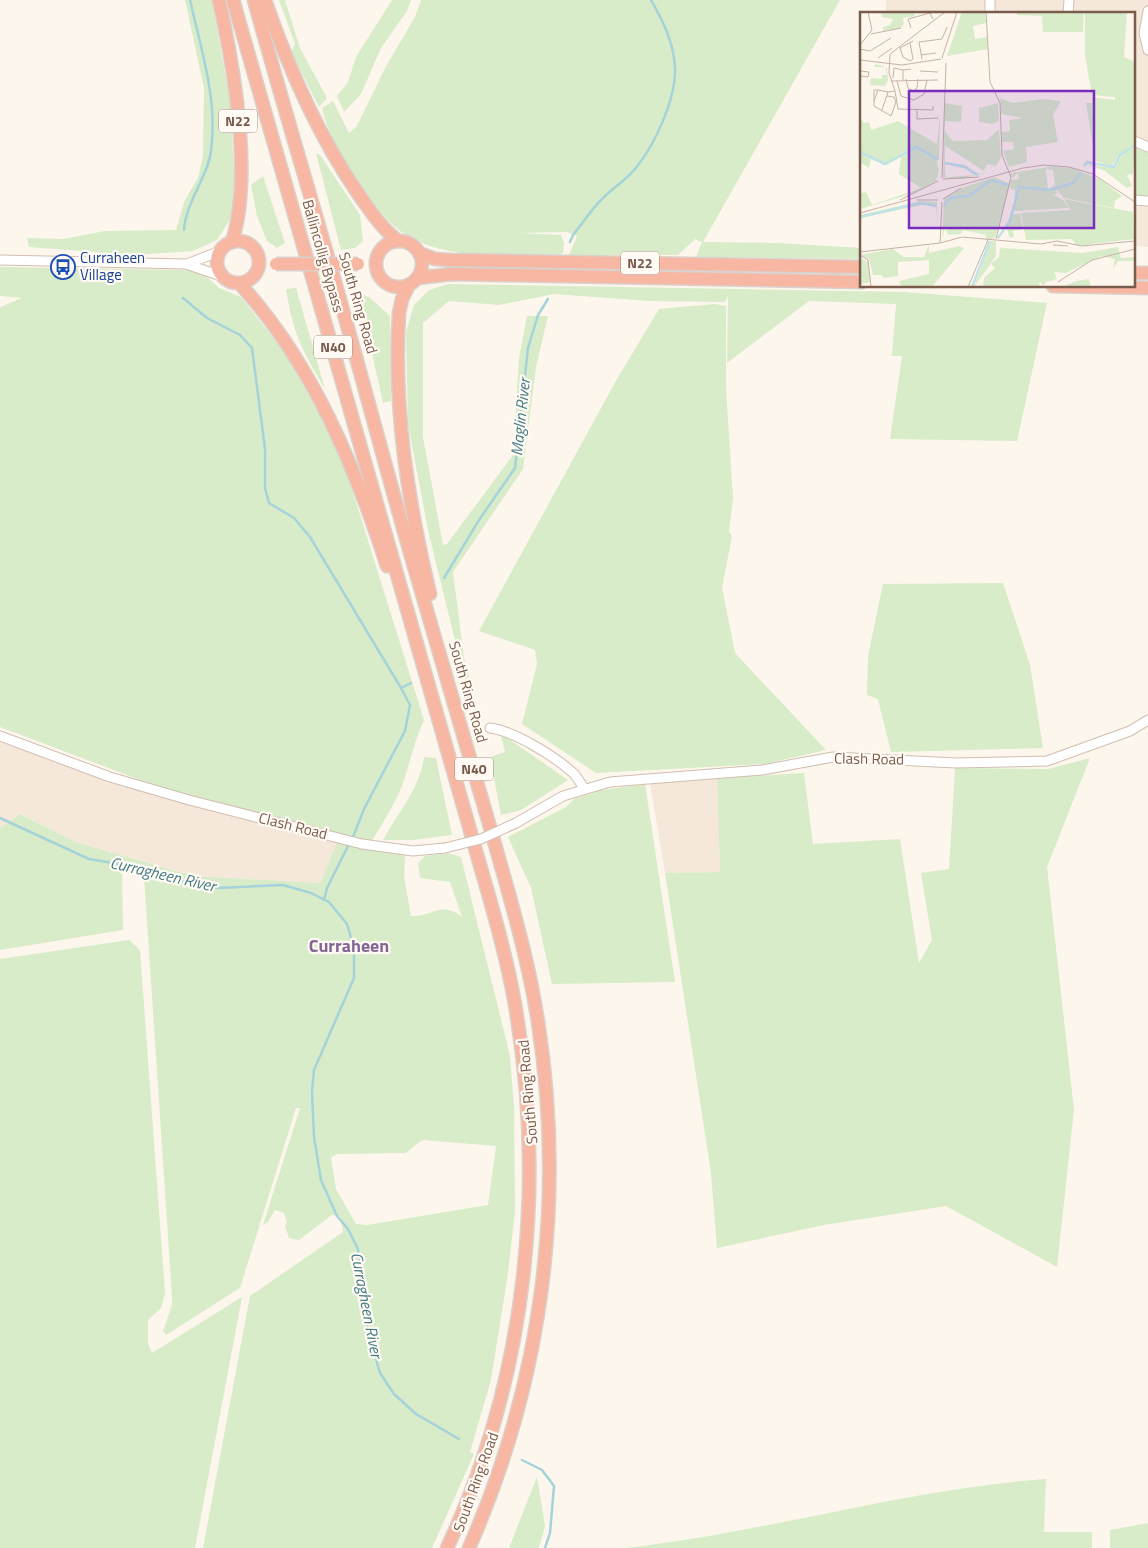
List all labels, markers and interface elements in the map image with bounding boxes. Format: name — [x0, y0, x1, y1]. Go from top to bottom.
inset map — [860, 12, 1136, 288]
road number: N22 — [219, 110, 257, 132]
street label: Ballincollig Bypass — [296, 197, 351, 315]
place label: Curraheen Village — [80, 246, 145, 286]
street label: South Ring Road — [333, 249, 384, 356]
road number: N22 — [621, 252, 659, 274]
bus stop icon: Curraheen Village — [50, 254, 76, 280]
road number: N40 — [314, 336, 352, 358]
water label: Maglin River — [504, 375, 536, 457]
street label: South Ring Road — [443, 638, 494, 745]
street label: Clash Road — [834, 746, 904, 771]
road number: N40 — [455, 758, 493, 781]
street label: Clash Road — [256, 806, 330, 845]
water label: Curragheen River — [108, 850, 220, 898]
district label: Curraheen — [309, 932, 389, 959]
street label: South Ring Road — [511, 1039, 544, 1145]
water label: Curragheen River — [345, 1250, 389, 1362]
street label: South Ring Road — [447, 1429, 504, 1535]

